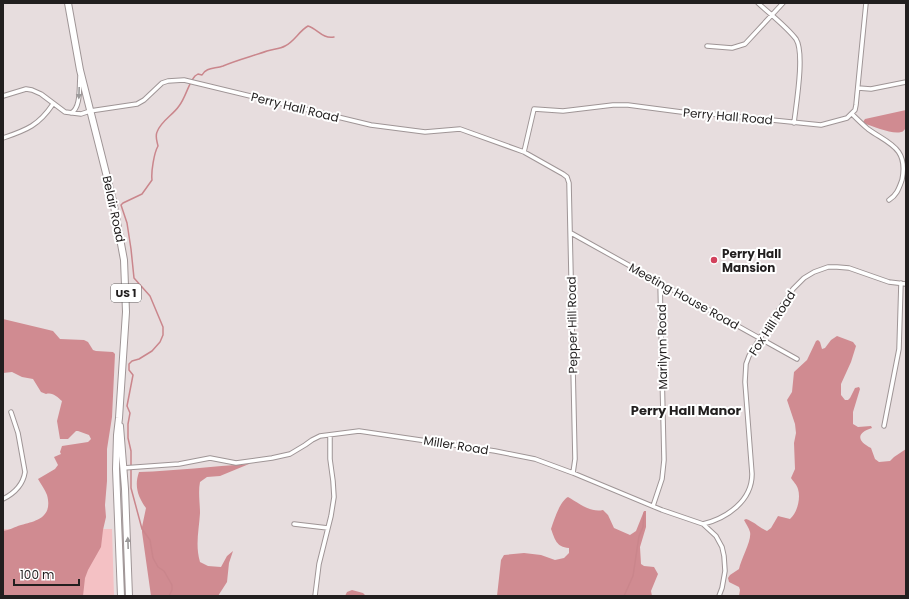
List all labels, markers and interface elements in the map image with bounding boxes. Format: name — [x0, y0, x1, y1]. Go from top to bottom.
one-way arrow — [76, 87, 82, 100]
street label: Perry Hall Road — [249, 88, 341, 126]
street label: Perry Hall Road — [682, 104, 774, 128]
street label: Belair Road — [99, 174, 129, 244]
place label: Perry Hall Mansion — [722, 245, 781, 276]
marker: Perry Hall Mansion — [709, 255, 719, 265]
street label: Meeting House Road — [626, 259, 742, 333]
street label: Pepper Hill Road — [563, 276, 581, 374]
road number: US 1 — [111, 284, 141, 302]
street label: Fox Hill Road — [745, 287, 799, 359]
street label: Marilynn Road — [653, 304, 671, 390]
district label: Perry Hall Manor — [631, 401, 742, 420]
street label: Miller Road — [422, 431, 490, 459]
one-way arrow — [124, 537, 131, 549]
scale bar — [14, 561, 79, 587]
text: 100 m — [20, 566, 54, 583]

